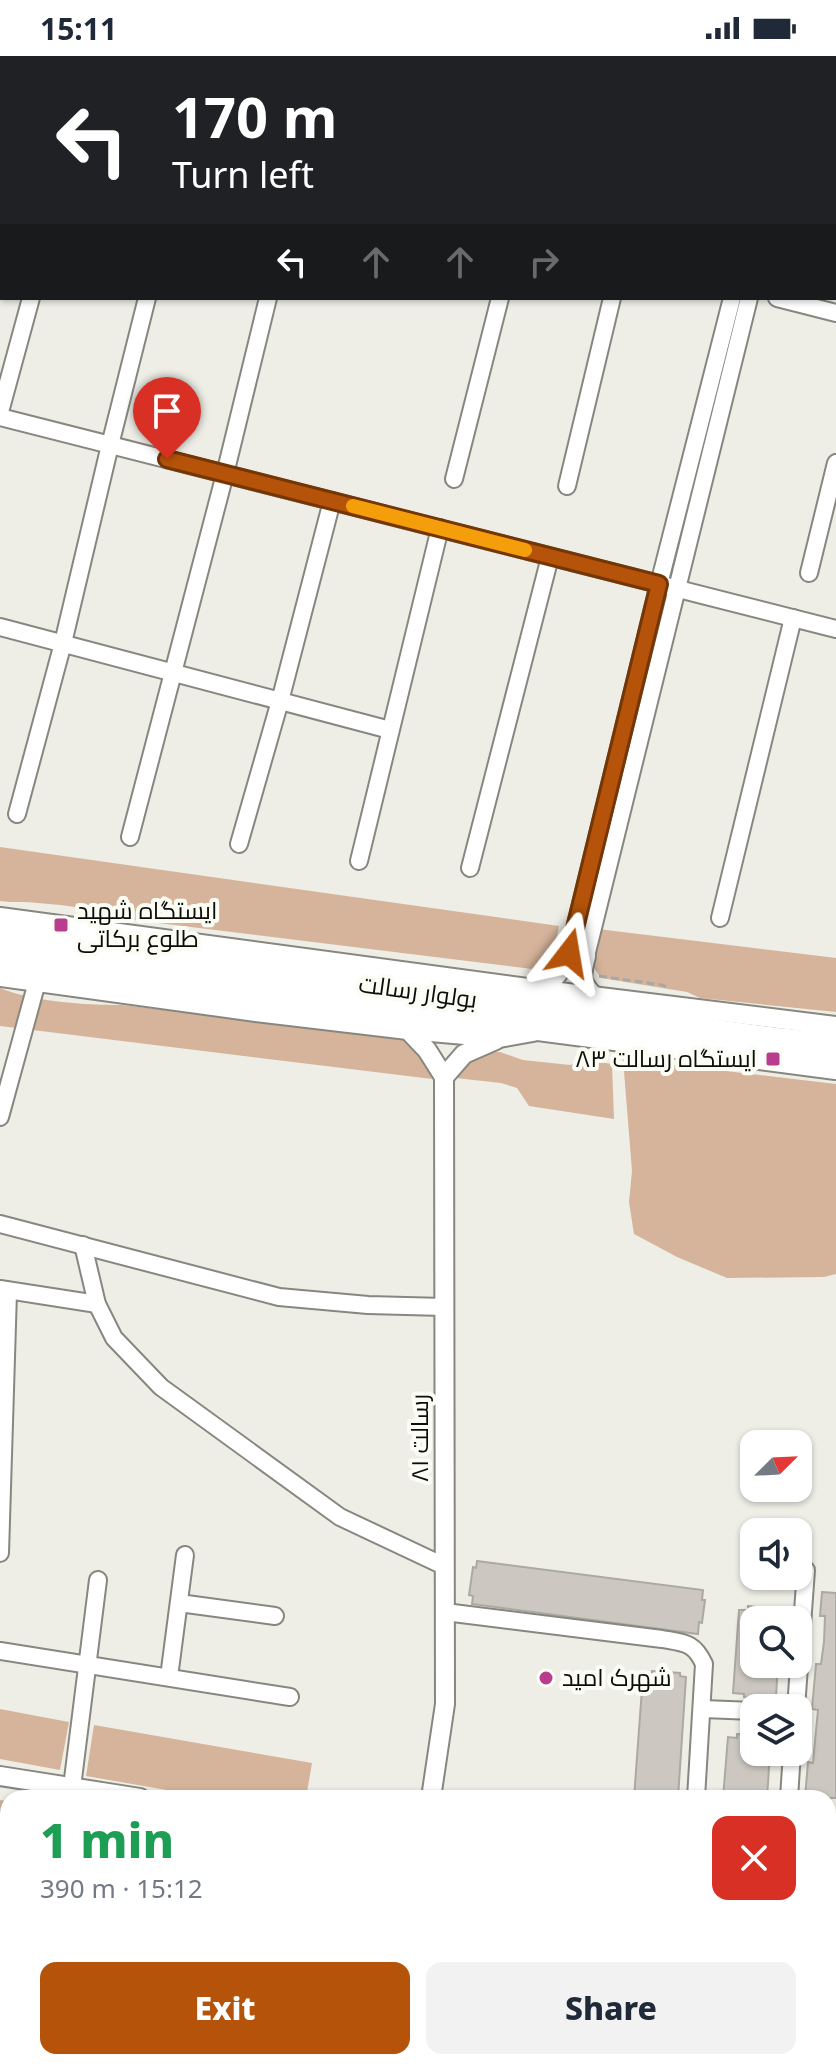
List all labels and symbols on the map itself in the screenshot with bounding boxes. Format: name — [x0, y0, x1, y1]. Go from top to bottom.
pin — [133, 377, 201, 459]
place label: ایستگاه شهید طلوع برکاتی — [77, 893, 217, 955]
position arrow — [527, 911, 611, 995]
marker: ایستگاه شهید طلوع برکاتی — [52, 916, 70, 934]
street label: بولوار رسالت — [357, 966, 480, 1015]
place label: ایستگاه رسالت ۸۳ — [575, 1041, 757, 1074]
marker: ایستگاه رسالت ۸۳ — [764, 1050, 782, 1068]
street label: رسالت ۸۱ — [402, 1394, 435, 1482]
north arrow — [740, 1430, 812, 1502]
place label: شهرک امید — [562, 1660, 672, 1693]
marker: شهرک امید — [537, 1669, 555, 1687]

